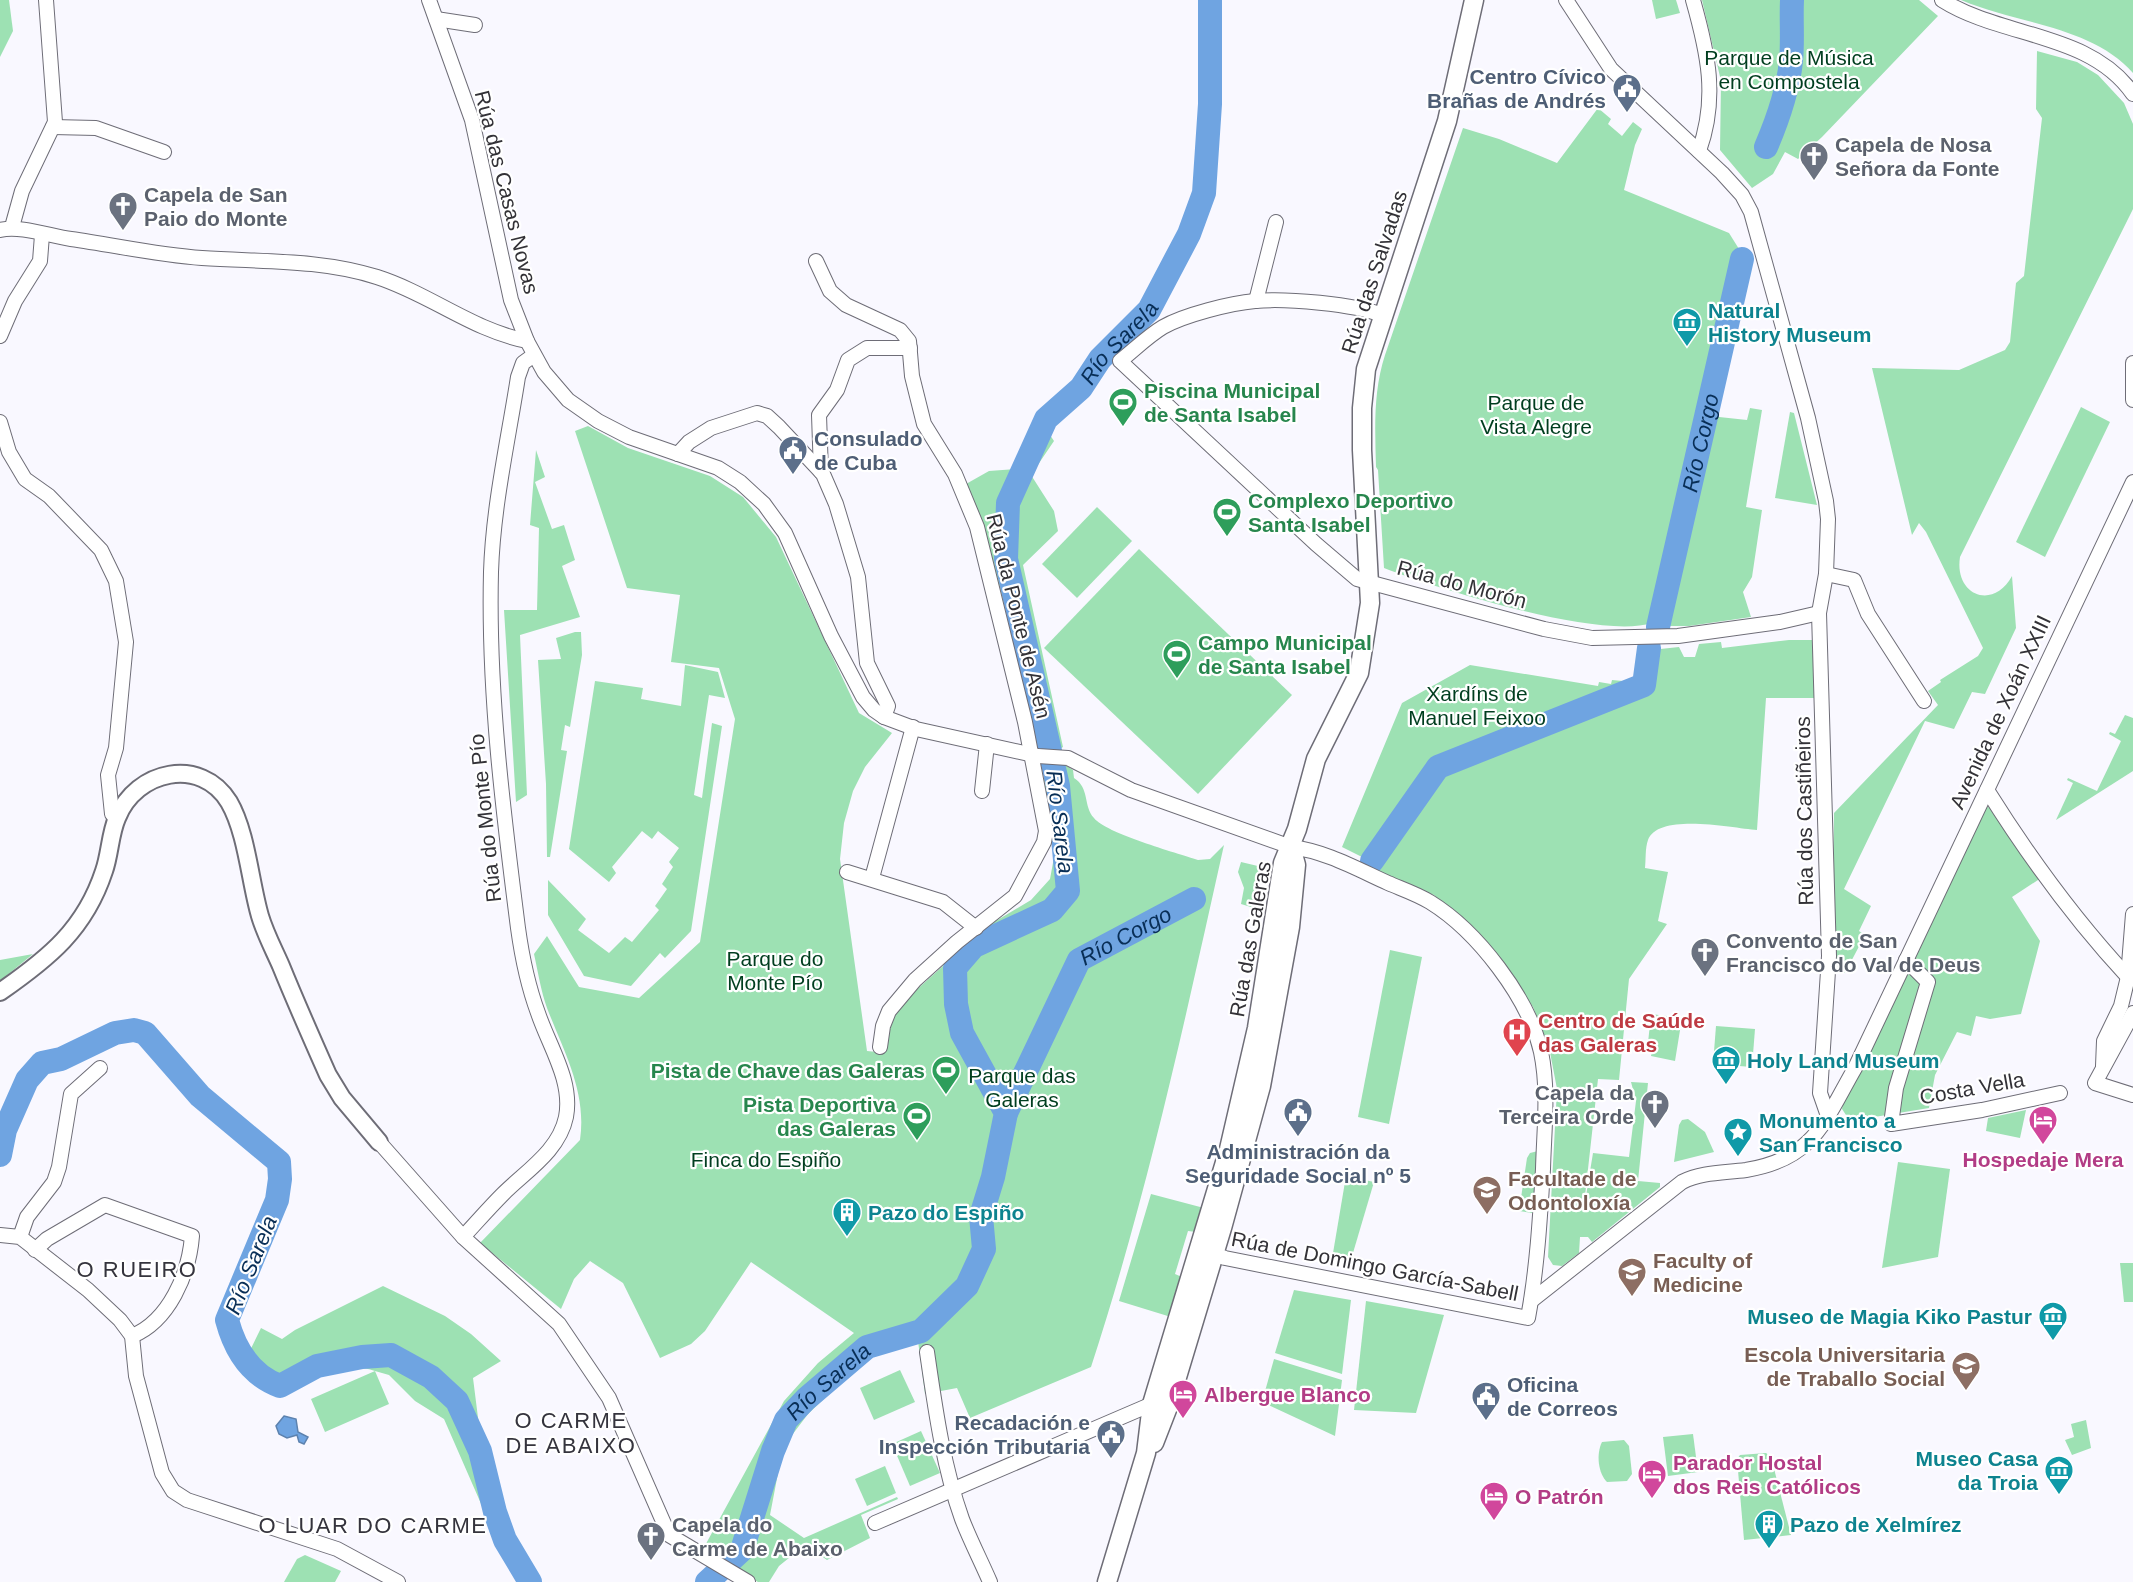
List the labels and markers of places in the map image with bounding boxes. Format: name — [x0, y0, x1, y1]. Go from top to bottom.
place label: Centro Cívico Brañas de Andrés — [1427, 65, 1606, 112]
public building icon: Centro Cívico Brañas de Andrés — [1611, 72, 1643, 114]
place label: Capela de Nosa Señora da Fonte — [1835, 133, 2000, 180]
church icon: Capela de Nosa Señora da Fonte — [1798, 140, 1830, 182]
place label: Capela de San Paio do Monte — [144, 183, 288, 230]
church icon: Capela de San Paio do Monte — [107, 190, 139, 232]
place label: Natural History Museum — [1708, 299, 1871, 346]
museum icon: Natural History Museum — [1671, 306, 1703, 348]
place label: Piscina Municipal de Santa Isabel — [1144, 379, 1320, 426]
sports icon: Piscina Municipal de Santa Isabel — [1107, 386, 1139, 428]
place label: Consulado de Cuba — [814, 427, 923, 474]
public building icon: Consulado de Cuba — [777, 434, 809, 476]
place label: Complexo Deportivo Santa Isabel — [1248, 489, 1453, 536]
sports icon: Complexo Deportivo Santa Isabel — [1211, 496, 1243, 538]
place label: Campo Municipal de Santa Isabel — [1198, 631, 1372, 678]
sports icon: Campo Municipal de Santa Isabel — [1161, 638, 1193, 680]
place label: Convento de San Francisco do Val de Deus — [1726, 929, 1980, 976]
church icon: Convento de San Francisco do Val de Deus — [1689, 936, 1721, 978]
place label: Centro de Saúde das Galeras — [1538, 1009, 1705, 1056]
hospital icon: Centro de Saúde das Galeras — [1501, 1016, 1533, 1058]
museum icon: Holy Land Museum — [1710, 1044, 1742, 1086]
place label: Holy Land Museum — [1747, 1049, 1940, 1072]
sports icon: Pista de Chave das Galeras — [930, 1054, 962, 1096]
place label: Pista de Chave das Galeras — [651, 1059, 925, 1082]
place label: Capela da Terceira Orde — [1499, 1081, 1634, 1128]
church icon: Capela da Terceira Orde — [1639, 1088, 1671, 1130]
place label: Pista Deportiva das Galeras — [743, 1093, 896, 1140]
public building icon: Administración da Seguridade Social nº 5 — [1282, 1096, 1314, 1138]
sports icon: Pista Deportiva das Galeras — [901, 1100, 933, 1142]
hotel icon: Hospedaje Mera — [2027, 1104, 2059, 1146]
place label: Monumento a San Francisco — [1759, 1109, 1903, 1156]
place icon: Monumento a San Francisco — [1722, 1116, 1754, 1158]
place label: Administración da Seguridade Social nº 5 — [1185, 1140, 1411, 1187]
place label: Hospedaje Mera — [1962, 1148, 2124, 1171]
place label: Facultade de Odontoloxía — [1508, 1167, 1636, 1214]
school or university icon: Facultade de Odontoloxía — [1471, 1174, 1503, 1216]
building icon: Pazo do Espiño — [831, 1196, 863, 1238]
place label: Pazo do Espiño — [868, 1201, 1024, 1224]
place label: Faculty of Medicine — [1653, 1249, 1753, 1296]
school or university icon: Faculty of Medicine — [1616, 1256, 1648, 1298]
museum icon: Museo de Magia Kiko Pastur — [2037, 1300, 2069, 1342]
place label: Museo de Magia Kiko Pastur — [1747, 1305, 2032, 1328]
place label: Escola Universitaria de Traballo Social — [1744, 1343, 1945, 1390]
school or university icon: Escola Universitaria de Traballo Social — [1950, 1350, 1982, 1392]
place label: Oficina de Correos — [1507, 1373, 1618, 1420]
hotel icon: Albergue Blanco — [1167, 1378, 1199, 1420]
public building icon: Oficina de Correos — [1470, 1380, 1502, 1422]
place label: Albergue Blanco — [1204, 1383, 1371, 1406]
place label: Recadación e Inspección Tributaria — [879, 1411, 1090, 1458]
public building icon: Recadación e Inspección Tributaria — [1095, 1418, 1127, 1460]
place label: Museo Casa da Troia — [1915, 1447, 2038, 1494]
place label: Parador Hostal dos Reis Católicos — [1673, 1451, 1861, 1498]
museum icon: Museo Casa da Troia — [2043, 1454, 2075, 1496]
hotel icon: Parador Hostal dos Reis Católicos — [1636, 1458, 1668, 1500]
hotel icon: O Patrón — [1478, 1480, 1510, 1522]
place label: O Patrón — [1515, 1485, 1604, 1508]
building icon: Pazo de Xelmírez — [1753, 1508, 1785, 1550]
place label: Capela do Carme de Abaixo — [672, 1513, 843, 1560]
place label: Pazo de Xelmírez — [1790, 1513, 1962, 1536]
church icon: Capela do Carme de Abaixo — [635, 1520, 667, 1562]

